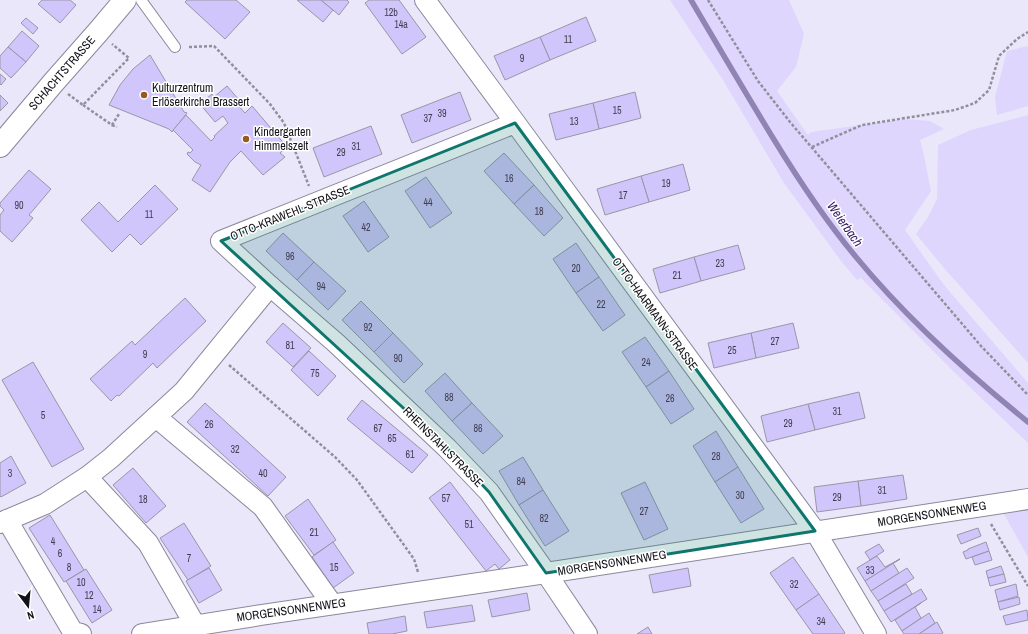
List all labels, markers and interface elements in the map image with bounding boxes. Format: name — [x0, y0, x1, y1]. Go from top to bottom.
house number: 12b — [384, 6, 398, 19]
house number: 14a — [394, 18, 408, 31]
street label: SCHACHTSTRASSE — [25, 32, 99, 114]
house number: 11 — [564, 33, 573, 46]
house number: 9 — [520, 52, 525, 65]
place label: Kulturzentrum Erlöserkirche Brassert — [152, 80, 250, 110]
marker: Kulturzentrum Erlöserkirche Brassert — [139, 90, 149, 100]
house number: 15 — [612, 104, 622, 117]
house number: 39 — [437, 107, 447, 120]
house number: 37 — [423, 112, 433, 125]
house number: 13 — [569, 115, 579, 128]
place label: Kindergarten Himmelszelt — [254, 124, 311, 154]
marker: Kindergarten Himmelszelt — [241, 134, 251, 144]
house number: 31 — [351, 140, 361, 153]
house number: 29 — [336, 146, 346, 159]
house number: 16 — [504, 172, 514, 185]
house number: 19 — [661, 177, 671, 190]
street label: OTTO-KRAWEHL-STRASSE — [228, 182, 352, 244]
house number: 17 — [618, 189, 628, 202]
house number: 44 — [423, 196, 433, 209]
water label: Weierbach — [823, 198, 867, 250]
house number: 90 — [14, 199, 24, 212]
house number: 18 — [534, 205, 544, 218]
house number: 11 — [145, 208, 154, 221]
house number: 42 — [361, 221, 371, 234]
house number: 96 — [285, 250, 295, 263]
street label: OTTO-HAARMANN-STRASSE — [609, 254, 701, 374]
house number: 23 — [715, 257, 725, 270]
house number: 20 — [571, 262, 581, 275]
house number: 21 — [672, 269, 682, 282]
house number: 94 — [316, 280, 326, 293]
house number: 22 — [596, 298, 606, 311]
house number: 92 — [363, 321, 373, 334]
house number: 27 — [770, 335, 780, 348]
house number: 81 — [285, 339, 295, 352]
house number: 25 — [727, 344, 737, 357]
house number: 9 — [143, 348, 148, 361]
house number: 90 — [393, 352, 403, 365]
house number: 24 — [641, 356, 651, 369]
house number: 75 — [310, 367, 320, 380]
house number: 88 — [444, 391, 454, 404]
house number: 26 — [665, 392, 675, 405]
street label: RHEINSTAHLSTRASSE — [399, 403, 487, 491]
house number: 31 — [832, 405, 842, 418]
house number: 5 — [41, 409, 46, 422]
house number: 29 — [783, 417, 793, 430]
house number: 26 — [204, 418, 214, 431]
house number: 67 — [373, 422, 383, 435]
house number: 86 — [473, 422, 483, 435]
house number: 65 — [387, 432, 397, 445]
house number: 32 — [230, 443, 240, 456]
house number: 61 — [405, 448, 415, 461]
house number: 28 — [711, 450, 721, 463]
house number: 3 — [8, 467, 13, 480]
house number: 40 — [258, 467, 268, 480]
house number: 84 — [516, 475, 526, 488]
house number: 31 — [877, 484, 887, 497]
house number: 30 — [735, 489, 745, 502]
house number: 29 — [832, 491, 842, 504]
house number: 57 — [441, 492, 451, 505]
house number: 18 — [138, 493, 148, 506]
street label: MORGENSONNENWEG — [876, 498, 988, 530]
house number: 27 — [639, 505, 649, 518]
house number: 82 — [539, 512, 549, 525]
house number: 51 — [464, 518, 474, 531]
house number: 21 — [309, 526, 319, 539]
house number: 4 — [51, 535, 56, 548]
house number: 6 — [58, 547, 63, 560]
street label: MORGENSONNENWEG — [556, 547, 668, 579]
house number: 7 — [187, 552, 192, 565]
house number: 8 — [67, 561, 72, 574]
house number: 15 — [329, 561, 339, 574]
house number: 33 — [865, 564, 875, 577]
house number: 10 — [76, 576, 86, 589]
house number: 32 — [789, 578, 799, 591]
north arrow — [8, 586, 48, 626]
house number: 12 — [84, 589, 94, 602]
street label: MORGENSONNENWEG — [235, 594, 347, 626]
house number: 14 — [92, 603, 102, 616]
text: N — [26, 608, 36, 623]
house number: 34 — [816, 615, 826, 628]

